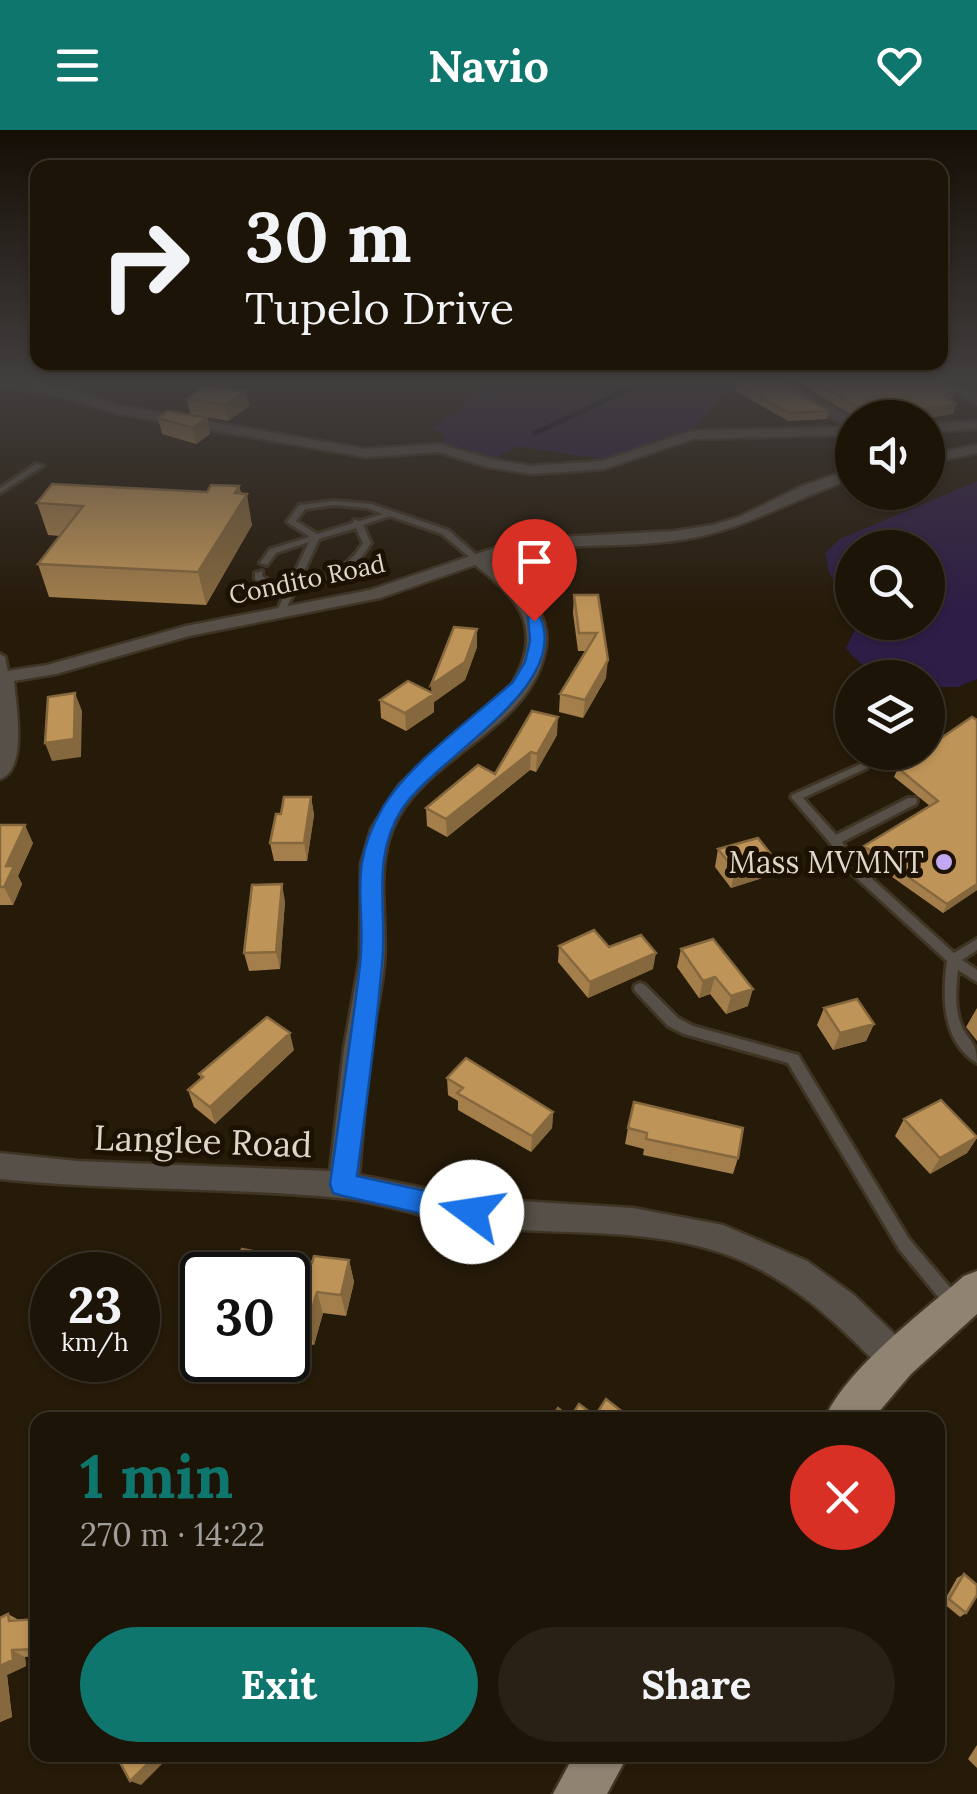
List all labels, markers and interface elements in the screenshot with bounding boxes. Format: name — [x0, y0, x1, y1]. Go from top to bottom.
text: Navio — [428, 37, 549, 94]
icon: menu — [50, 38, 105, 93]
icon: heart — [872, 38, 927, 93]
text: 30 m — [245, 192, 412, 281]
icon: right — [80, 200, 210, 330]
text: Tupelo Drive — [245, 279, 514, 336]
map controls — [835, 400, 945, 770]
button: sound — [835, 400, 945, 510]
pin — [492, 519, 577, 622]
button: search — [835, 530, 945, 640]
icon: arrive — [507, 534, 562, 589]
street label: Condito Road — [226, 547, 388, 611]
button: layers — [835, 660, 945, 770]
place label: Mass MVMNT — [729, 843, 924, 881]
marker: Mass MVMNT — [933, 851, 955, 873]
street label: Langlee Road — [93, 1115, 313, 1167]
position arrow — [420, 1160, 524, 1264]
speed limit sign: 30 — [180, 1252, 310, 1382]
text: 23 — [68, 1273, 122, 1337]
text: km/h — [61, 1326, 129, 1358]
text: 1 min — [80, 1438, 233, 1514]
button: close — [790, 1445, 895, 1550]
text: 270 m · 14:22 — [80, 1514, 265, 1555]
button: Exit — [80, 1627, 478, 1742]
button: Share — [498, 1627, 895, 1742]

